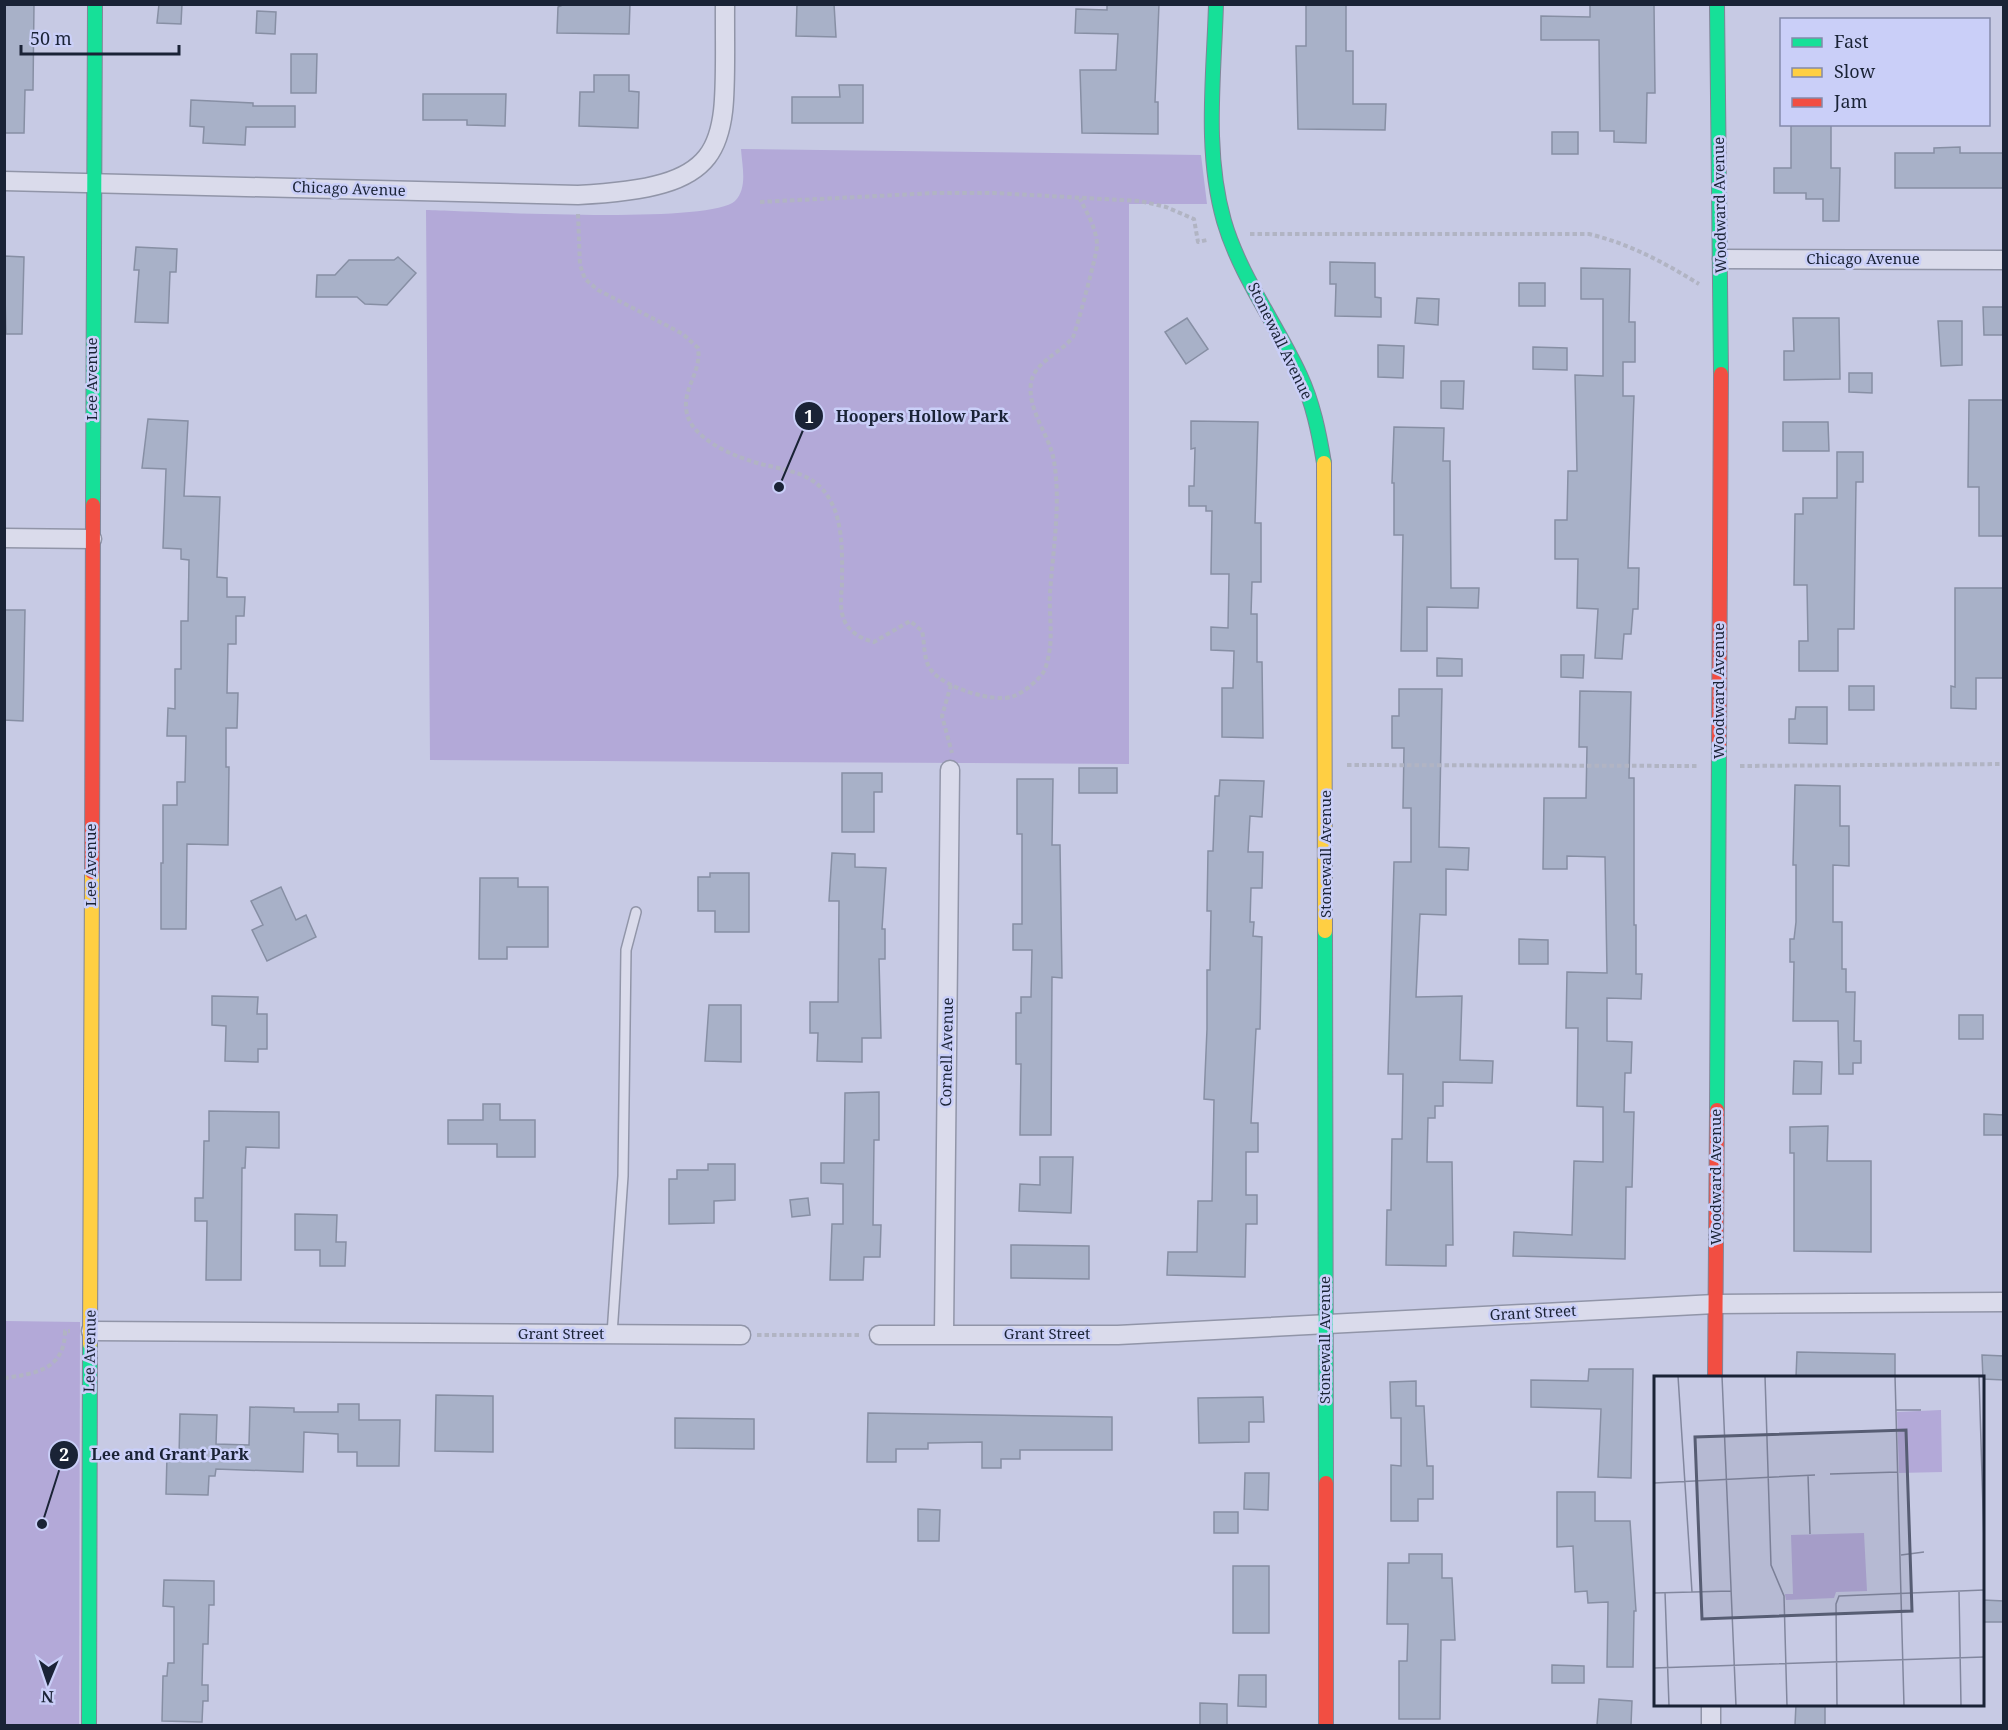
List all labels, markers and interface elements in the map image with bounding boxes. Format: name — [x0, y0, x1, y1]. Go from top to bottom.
scale bar — [21, 18, 178, 56]
legend — [1780, 18, 1990, 126]
text: 50 m — [30, 26, 72, 50]
text: Fast — [1834, 29, 1869, 53]
text: Slow — [1834, 59, 1876, 83]
text: Jam — [1833, 89, 1868, 113]
street label: Woodward Avenue — [1708, 137, 1730, 273]
street label: Chicago Avenue — [292, 176, 406, 200]
street label: Chicago Avenue — [1806, 248, 1920, 268]
street label: Stonewall Avenue — [1244, 279, 1318, 402]
street label: Lee Avenue — [81, 338, 101, 420]
callout: Hoopers Hollow Park — [794, 399, 1021, 433]
text: 1 — [804, 404, 814, 428]
text: Hoopers Hollow Park — [836, 405, 1009, 427]
street label: Woodward Avenue — [1708, 623, 1728, 759]
street label: Stonewall Avenue — [1315, 790, 1335, 918]
street label: Lee Avenue — [80, 824, 100, 906]
street label: Cornell Avenue — [935, 997, 957, 1107]
street label: Woodward Avenue — [1705, 1109, 1725, 1245]
street label: Stonewall Avenue — [1314, 1276, 1334, 1404]
street label: Grant Street — [1489, 1300, 1577, 1324]
street label: Lee Avenue — [78, 1309, 100, 1393]
street label: Grant Street — [518, 1323, 604, 1343]
street label: Grant Street — [1004, 1323, 1090, 1343]
inset map — [1654, 1376, 1984, 1706]
callout: Lee and Grant Park — [49, 1438, 260, 1472]
text: 2 — [59, 1442, 69, 1466]
text: Lee and Grant Park — [91, 1443, 249, 1465]
north arrow — [18, 1652, 78, 1712]
text: N — [40, 1686, 54, 1708]

